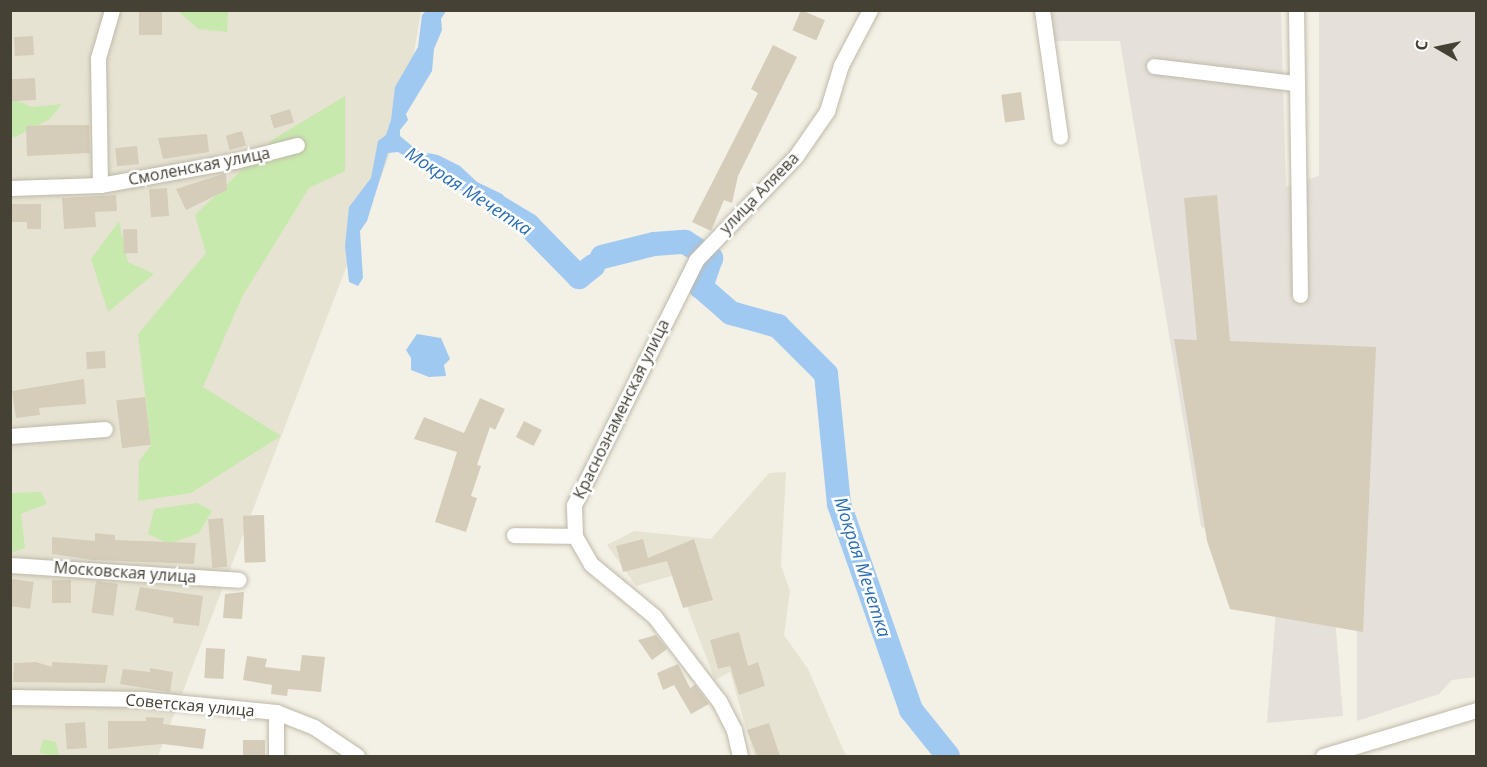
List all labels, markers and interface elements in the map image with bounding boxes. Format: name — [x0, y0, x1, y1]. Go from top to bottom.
north arrow — [1409, 18, 1469, 78]
text: С — [1410, 38, 1433, 52]
water label: Мокрая Мечетка — [402, 142, 536, 240]
street label: Смоленская улица — [127, 143, 271, 189]
street label: улица Аляева — [715, 148, 803, 238]
street label: Краснознаменская улица — [569, 316, 673, 502]
water label: Мокрая Мечетка — [830, 494, 896, 640]
street label: Московская улица — [53, 557, 197, 587]
street label: Советская улица — [125, 690, 255, 720]

